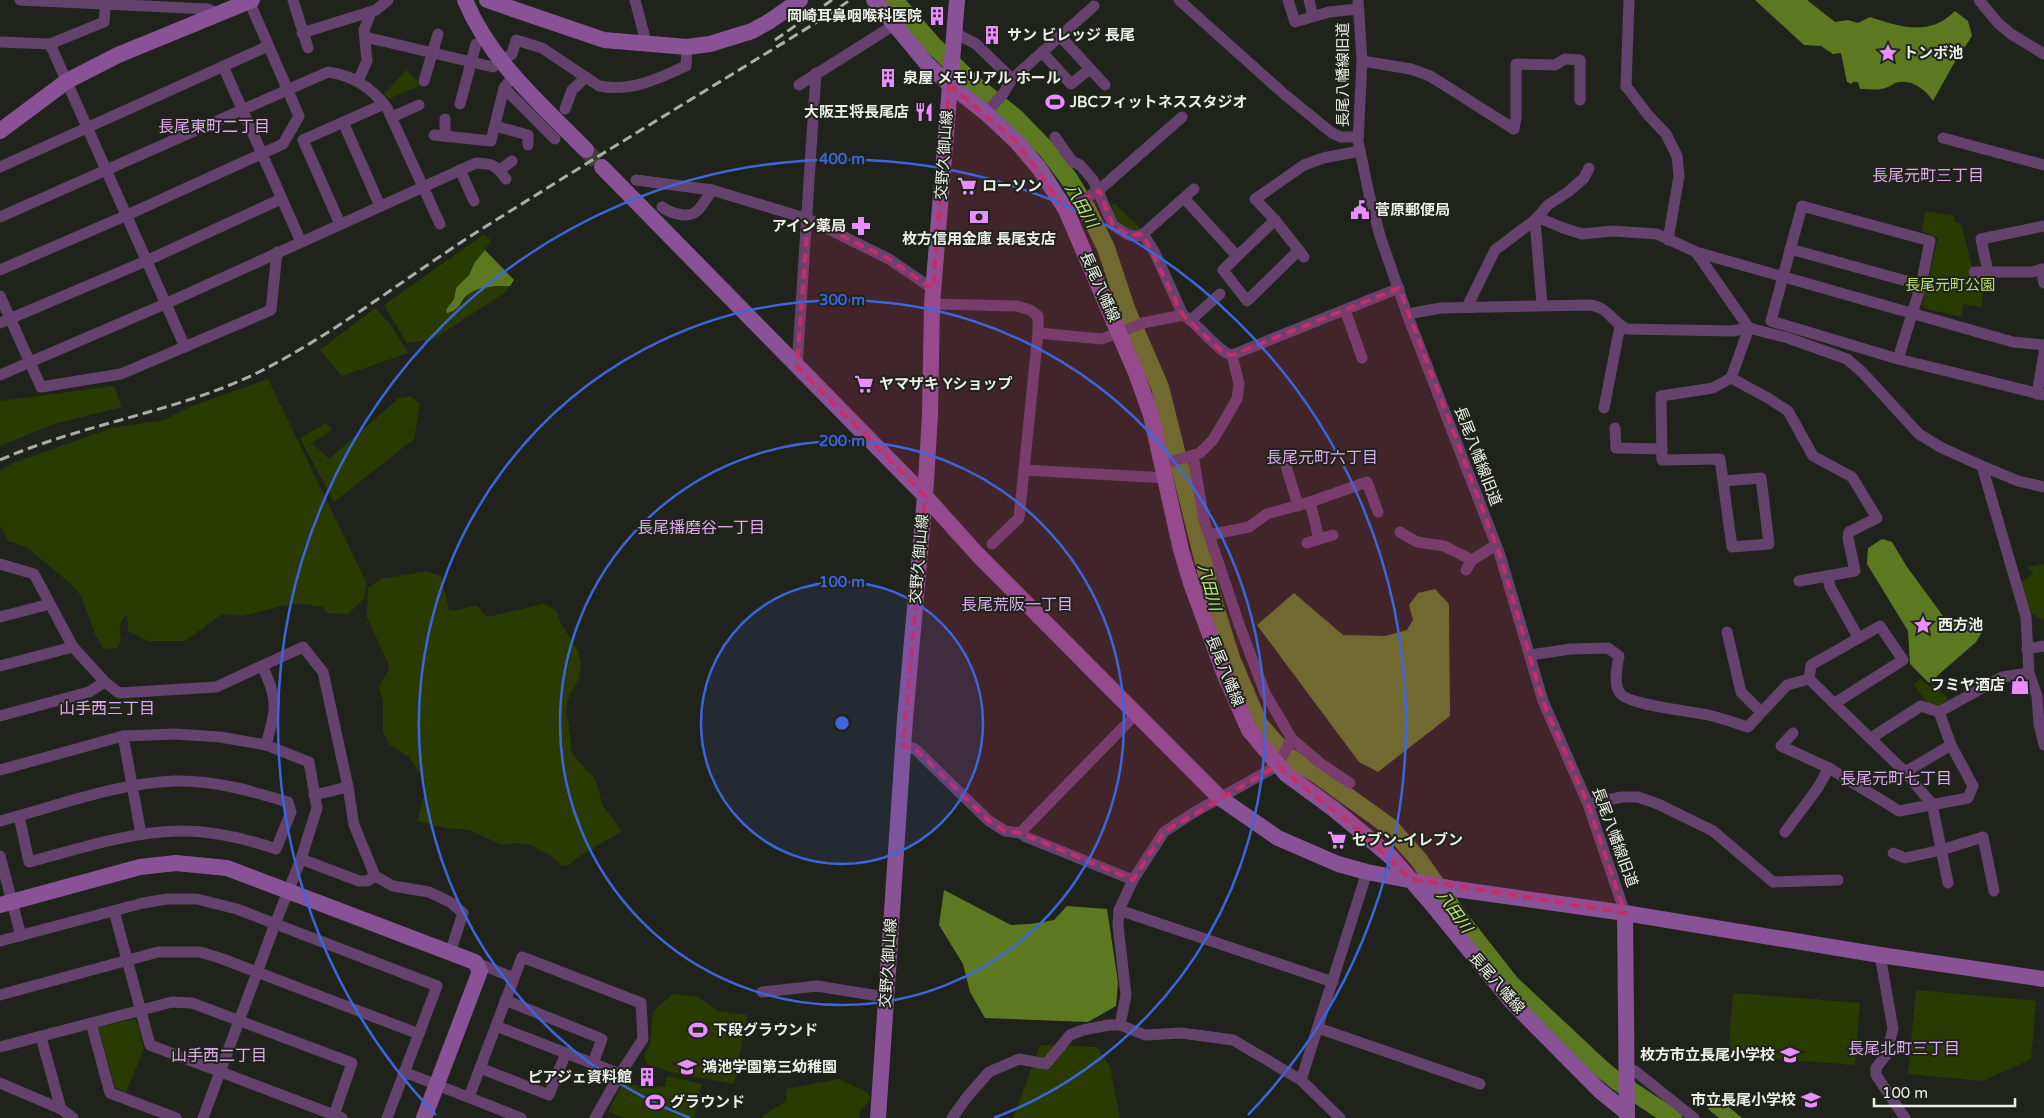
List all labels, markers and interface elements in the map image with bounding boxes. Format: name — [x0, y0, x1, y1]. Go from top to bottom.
building icon: 岡崎耳鼻咽喉科医院 — [926, 5, 948, 27]
place label: 岡崎耳鼻咽喉科医院 — [787, 7, 922, 25]
street label: 長尾八幡線旧道 — [1334, 22, 1352, 128]
building icon: サン ビレッジ 長尾 — [981, 24, 1003, 46]
place label: サン ビレッジ 長尾 — [1007, 26, 1135, 44]
place icon: トンボ池 — [1877, 42, 1899, 64]
place label: トンボ池 — [1903, 44, 1963, 62]
building icon: 泉屋 メモリアル ホール — [877, 67, 899, 89]
place label: 泉屋 メモリアル ホール — [903, 69, 1061, 87]
sports icon: JBCフィットネススタジオ — [1044, 91, 1066, 113]
place label: JBCフィットネススタジオ — [1069, 93, 1248, 111]
restaurant icon: 大阪王将長尾店 — [913, 101, 935, 123]
place label: 大阪王将長尾店 — [804, 103, 909, 121]
street label: 交野久御山線 — [932, 109, 956, 201]
district label: 長尾東町二丁目 — [158, 117, 270, 137]
text: 400 m — [819, 150, 865, 168]
district label: 長尾元町三丁目 — [1872, 166, 1984, 186]
supermarket icon: ローソン — [956, 175, 978, 197]
place label: ローソン — [982, 177, 1042, 195]
water label: 八田川 — [1060, 180, 1103, 233]
public building icon: 菅原郵便局 — [1349, 199, 1371, 221]
place label: 菅原郵便局 — [1375, 201, 1450, 219]
bank icon: 枚方信用金庫 長尾支店 — [968, 206, 990, 228]
pharmacy icon: アイン薬局 — [850, 215, 872, 237]
place label: アイン薬局 — [772, 217, 846, 235]
place label: 枚方信用金庫 長尾支店 — [902, 230, 1056, 248]
street label: 長尾八幡線 — [1077, 249, 1123, 325]
park label: 長尾元町公園 — [1905, 276, 1995, 294]
text: 300 m — [819, 291, 865, 309]
supermarket icon: ヤマザキ Yショップ — [853, 373, 875, 395]
place label: ヤマザキ Yショップ — [879, 375, 1013, 393]
street label: 長尾八幡線旧道 — [1451, 404, 1505, 508]
text: 200 m — [819, 432, 865, 450]
district label: 長尾元町六丁目 — [1266, 448, 1378, 468]
street label: 交野久御山線 — [906, 513, 932, 605]
district label: 長尾播磨谷一丁目 — [637, 518, 765, 538]
water label: 八田川 — [1193, 561, 1225, 615]
text: 100 m — [819, 573, 865, 591]
district label: 長尾荒阪一丁目 — [961, 595, 1073, 615]
place icon: 西方池 — [1912, 614, 1934, 636]
place label: 西方池 — [1938, 616, 1983, 634]
street label: 長尾八幡線 — [1203, 633, 1247, 709]
shop icon: フミヤ酒店 — [2009, 674, 2031, 696]
place label: フミヤ酒店 — [1930, 676, 2005, 694]
district label: 山手西三丁目 — [59, 699, 155, 719]
centre of rings — [833, 714, 851, 732]
district label: 長尾元町七丁目 — [1840, 769, 1952, 789]
street label: 長尾八幡線旧道 — [1589, 785, 1641, 889]
supermarket icon: セブン-イレブン — [1326, 829, 1348, 851]
place label: セブン-イレブン — [1352, 831, 1463, 849]
water label: 八田川 — [1432, 886, 1478, 938]
street label: 交野久御山線 — [876, 917, 900, 1009]
street label: 長尾八幡線 — [1466, 949, 1528, 1017]
sports icon: 下段グラウンド — [687, 1019, 709, 1041]
place label: 下段グラウンド — [713, 1021, 818, 1039]
district label: 長尾北町三丁目 — [1848, 1039, 1960, 1059]
school or university icon: 枚方市立長尾小学校 — [1779, 1044, 1801, 1066]
district label: 山手西二丁目 — [171, 1046, 267, 1066]
place label: 枚方市立長尾小学校 — [1640, 1046, 1775, 1064]
school or university icon: 鴻池学園第三幼稚園 — [676, 1056, 698, 1078]
place label: 鴻池学園第三幼稚園 — [702, 1058, 837, 1076]
building icon: ピアジェ資料館 — [636, 1066, 658, 1088]
place label: ピアジェ資料館 — [528, 1068, 632, 1086]
scale bar — [1874, 1076, 2015, 1108]
text: 100 m — [1882, 1084, 1928, 1102]
school or university icon: 市立長尾小学校 — [1800, 1089, 1822, 1111]
sports icon: グラウンド — [644, 1091, 666, 1113]
place label: 市立長尾小学校 — [1691, 1091, 1796, 1109]
place label: グラウンド — [670, 1093, 745, 1111]

